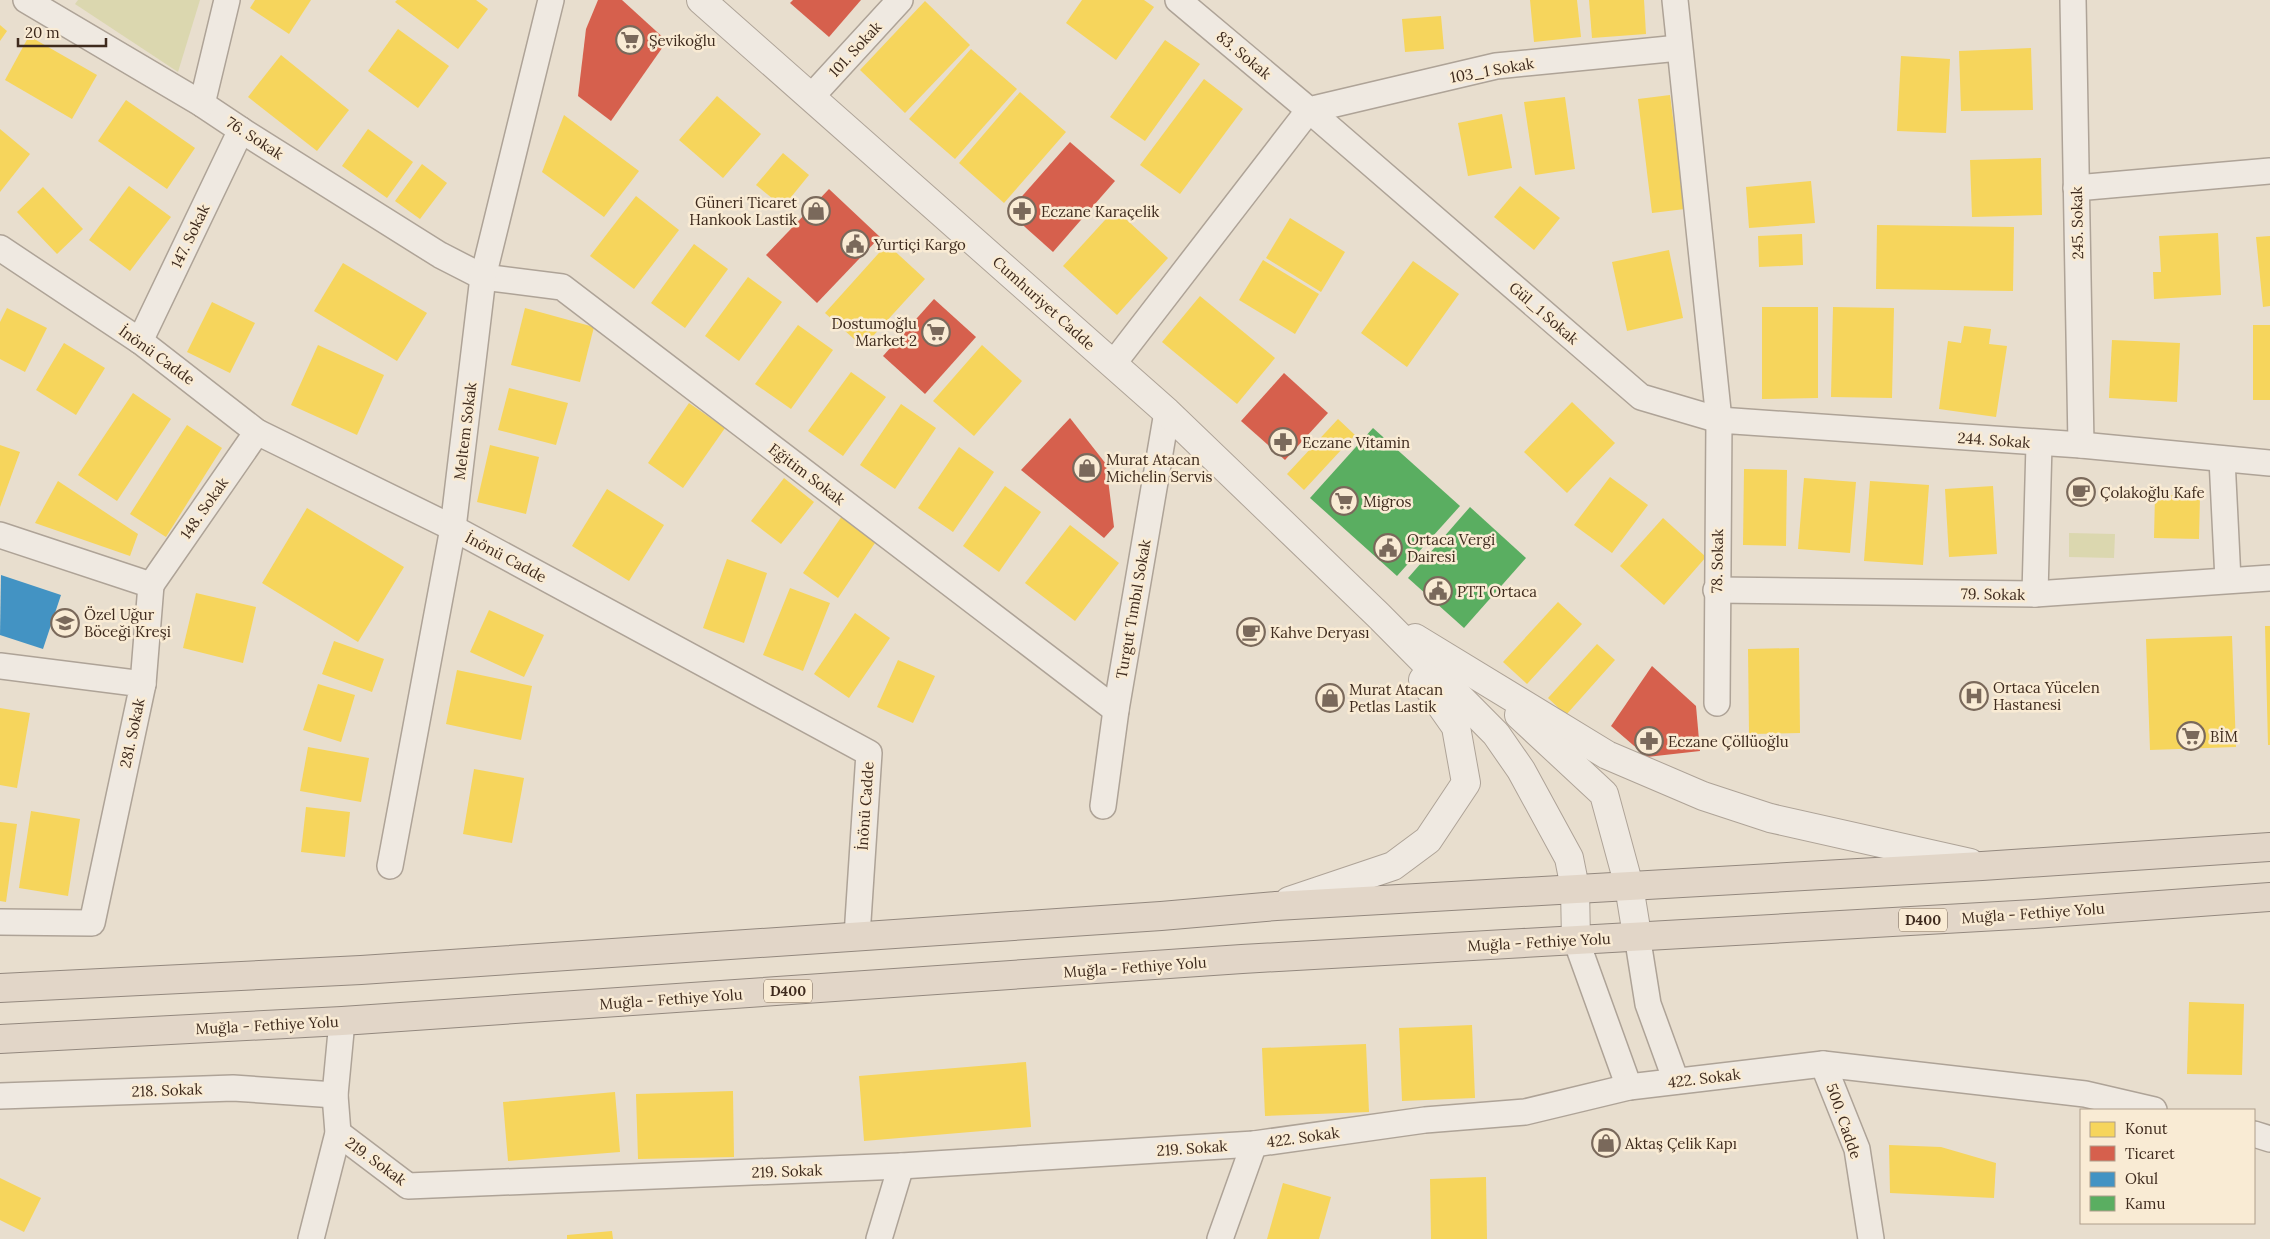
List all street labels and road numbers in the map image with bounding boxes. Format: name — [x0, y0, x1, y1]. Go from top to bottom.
street label: 101. Sokak — [825, 17, 885, 81]
street label: 83. Sokak — [1213, 27, 1275, 83]
street label: 103_1 Sokak — [1449, 53, 1535, 87]
street label: 76. Sokak — [223, 113, 287, 163]
street label: 245. Sokak — [2067, 186, 2087, 260]
street label: 147. Sokak — [166, 201, 214, 271]
street label: Cumhuriyet Cadde — [989, 252, 1099, 354]
street label: Gül_1 Sokak — [1505, 278, 1583, 348]
street label: İnönü Cadde — [115, 321, 199, 389]
street label: Meltem Sokak — [450, 381, 480, 481]
street label: 244. Sokak — [1957, 428, 2031, 452]
street label: Eğitim Sokak — [765, 439, 849, 509]
street label: 148. Sokak — [176, 474, 232, 542]
street label: İnönü Cadde — [462, 528, 550, 586]
street label: 78. Sokak — [1707, 529, 1727, 593]
street label: Turgut Tımbıl Sokak — [1111, 538, 1155, 680]
street label: 79. Sokak — [1961, 584, 2025, 604]
street label: 281. Sokak — [115, 696, 149, 770]
street label: İnönü Cadde — [852, 761, 878, 851]
street label: Muğla - Fethiye Yolu — [1961, 899, 2105, 927]
road number: D400 — [1899, 908, 1947, 932]
street label: Muğla - Fethiye Yolu — [1467, 929, 1611, 955]
street label: Muğla - Fethiye Yolu — [1063, 953, 1207, 981]
road number: D400 — [764, 979, 812, 1002]
street label: Muğla - Fethiye Yolu — [599, 985, 743, 1013]
street label: Muğla - Fethiye Yolu — [195, 1012, 339, 1038]
street label: 422. Sokak — [1667, 1064, 1741, 1092]
street label: 218. Sokak — [131, 1079, 203, 1101]
street label: 500. Cadde — [1822, 1081, 1866, 1161]
street label: 422. Sokak — [1266, 1123, 1340, 1151]
street label: 219. Sokak — [342, 1133, 410, 1189]
street label: 219. Sokak — [1156, 1136, 1228, 1160]
street label: 219. Sokak — [751, 1160, 823, 1182]

